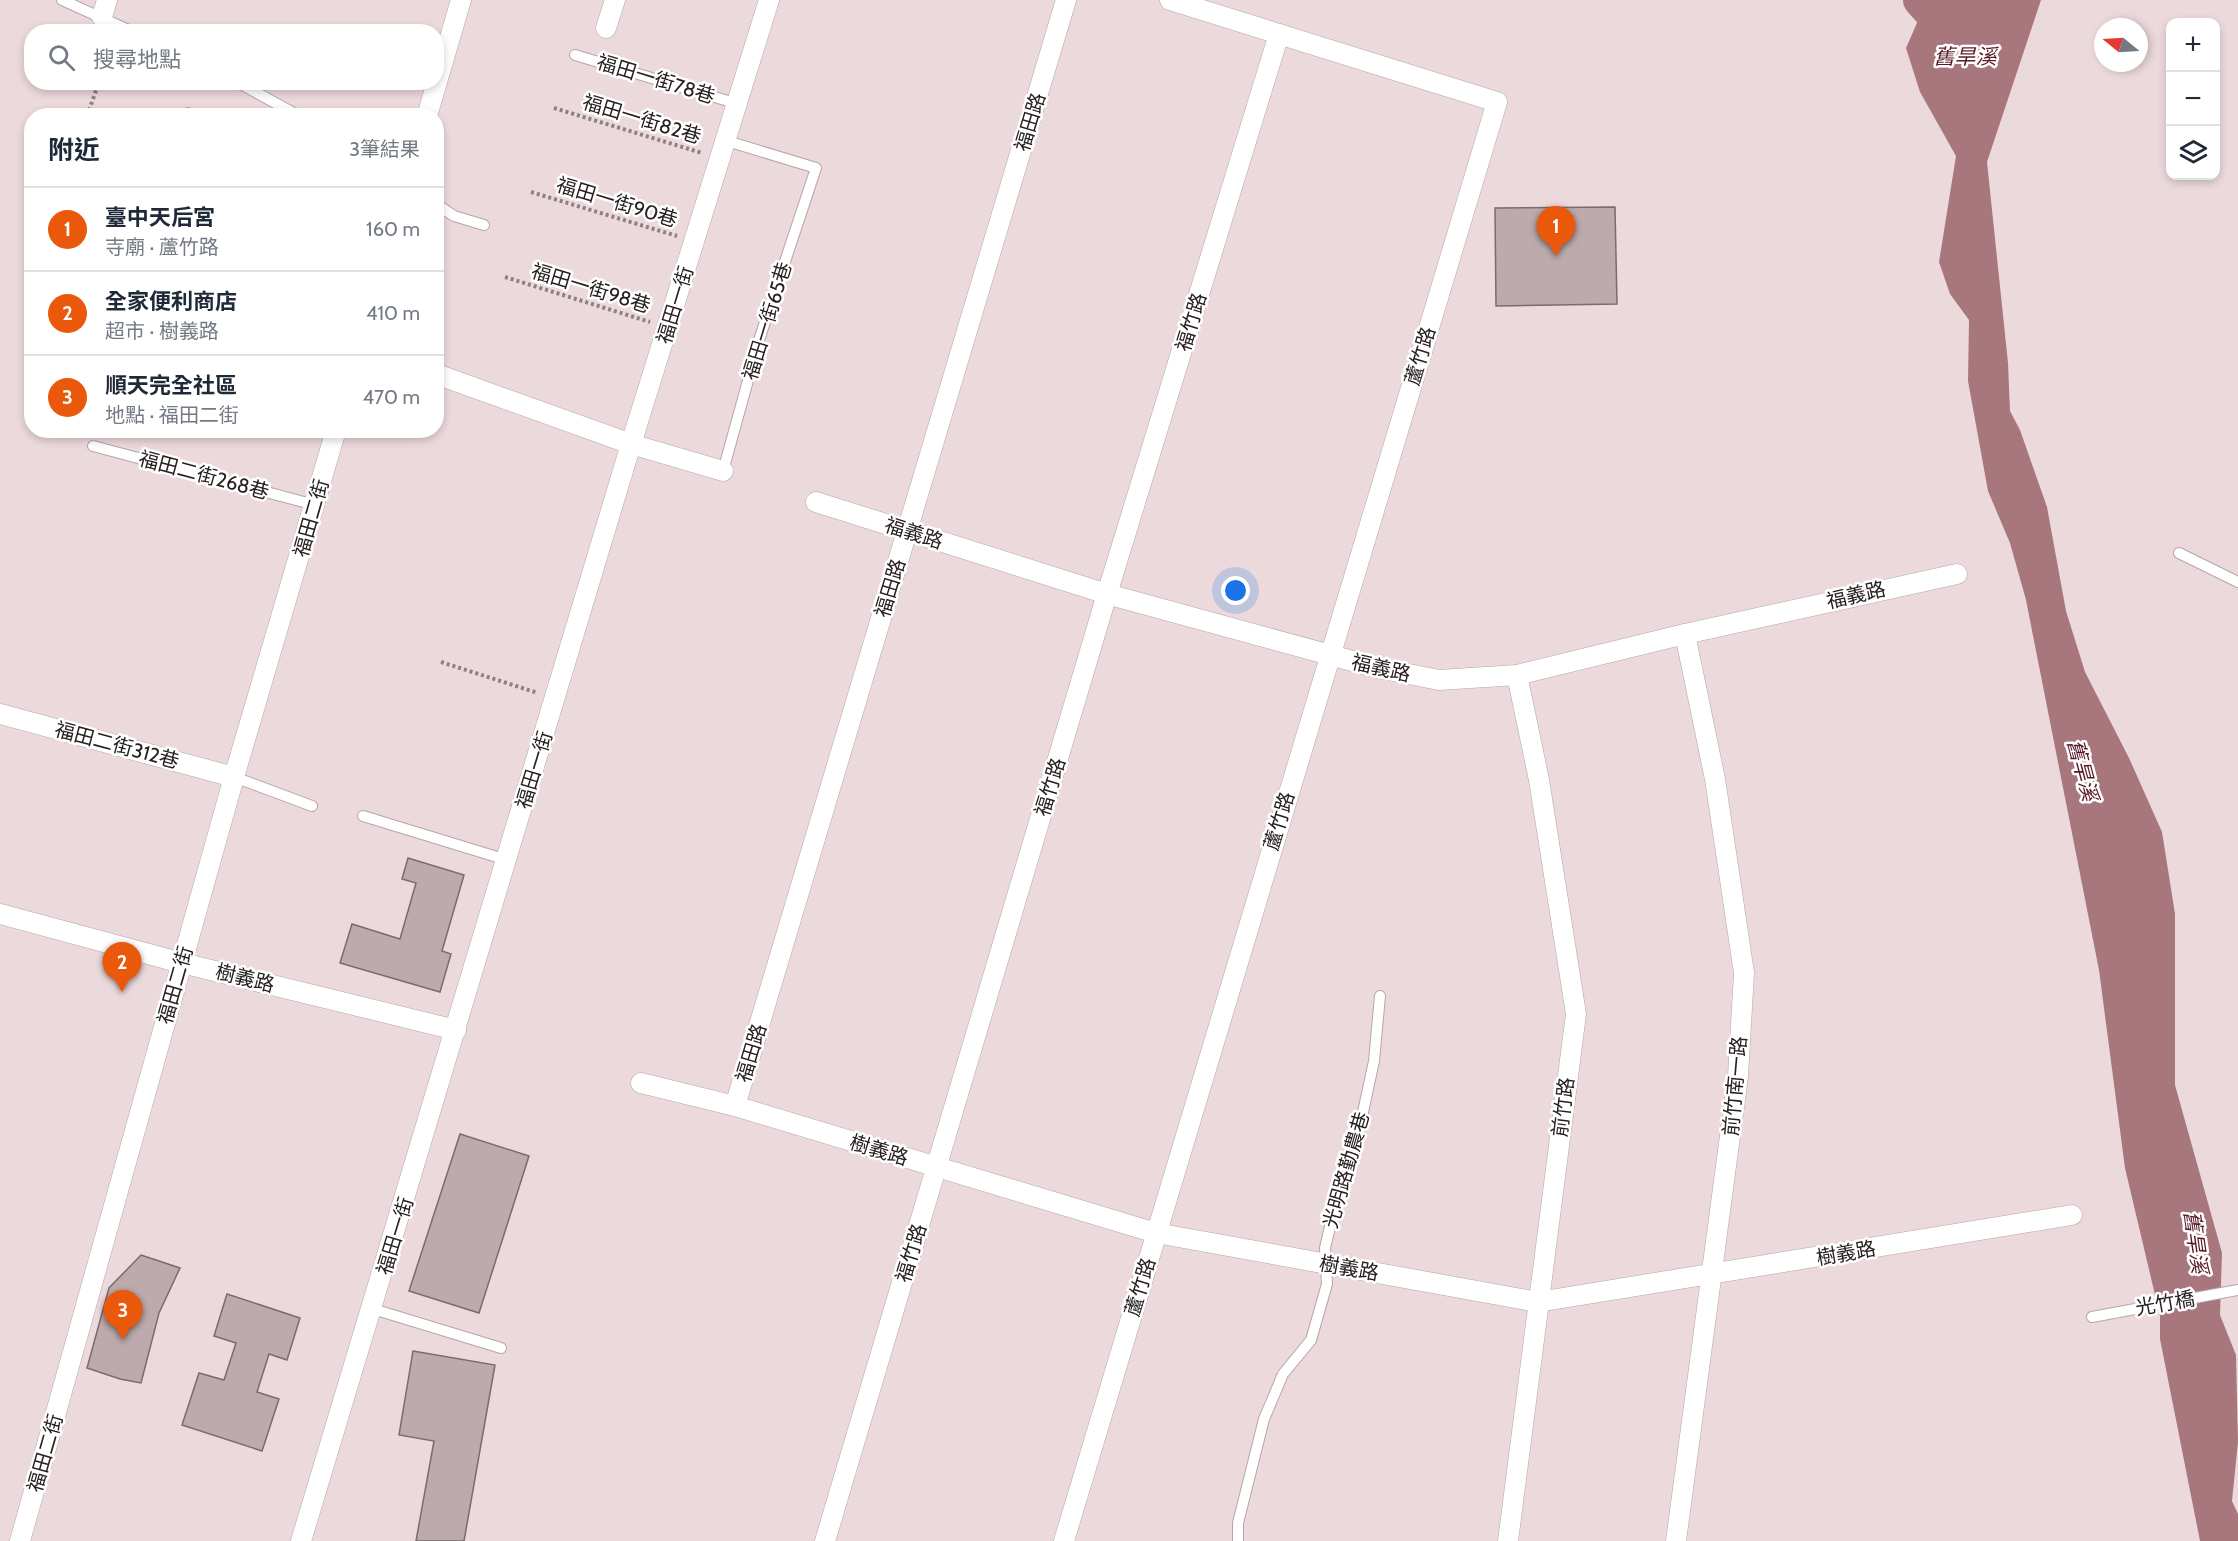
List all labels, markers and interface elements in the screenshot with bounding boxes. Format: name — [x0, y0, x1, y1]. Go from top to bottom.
north arrow — [2094, 18, 2148, 72]
map controls — [2166, 18, 2220, 180]
button: + — [2166, 18, 2220, 72]
search box — [24, 24, 444, 90]
icon: search — [45, 41, 78, 74]
water label: 舊旱溪 — [1934, 44, 1999, 69]
text: 搜尋地點 — [93, 46, 181, 73]
street label: 福田一街78巷 — [594, 50, 718, 108]
button: − — [2166, 72, 2220, 126]
street label: 福田一街82巷 — [580, 90, 704, 148]
street label: 福田路 — [1010, 90, 1050, 154]
button: layers — [2166, 126, 2220, 180]
text: 附近 — [48, 134, 100, 166]
text: 3筆結果 — [349, 137, 420, 161]
street label: 福田一街90巷 — [554, 172, 680, 232]
text: 臺中天后宮 — [105, 204, 215, 231]
pin: 1 — [1536, 206, 1576, 256]
text: 1 — [64, 217, 71, 241]
text: 160 m — [366, 217, 420, 241]
text: 寺廟 · 蘆竹路 — [105, 235, 219, 259]
street label: 福田一街98巷 — [528, 258, 654, 318]
street label: 福田一街65巷 — [738, 259, 796, 383]
street label: 福田一街 — [652, 263, 698, 347]
text: 全家便利商店 — [105, 288, 237, 315]
street label: 福竹路 — [1171, 290, 1211, 354]
text: 2 — [62, 301, 73, 325]
text: 410 m — [366, 301, 420, 325]
text: 超市 · 樹義路 — [105, 319, 219, 343]
street label: 蘆竹路 — [1400, 324, 1440, 388]
text: 順天完全社區 — [105, 372, 237, 399]
text: 3 — [62, 385, 73, 409]
text: 470 m — [363, 385, 420, 409]
text: 地點 · 福田二街 — [105, 403, 239, 427]
street label: 福田二街268巷 — [136, 446, 272, 504]
street label: 福田二街 — [288, 476, 334, 560]
street label: 福義路 — [882, 512, 946, 554]
street label: 福田路 — [870, 556, 910, 620]
your location — [1221, 576, 1250, 605]
street label: 福義路 — [1824, 577, 1888, 613]
street label: 福義路 — [1349, 650, 1413, 686]
street label: 福田二街312巷 — [52, 717, 182, 773]
street label: 福田一街 — [511, 728, 557, 812]
water label: 舊旱溪 — [2063, 736, 2104, 807]
street label: 福竹路 — [1030, 755, 1070, 819]
street label: 蘆竹路 — [1259, 789, 1299, 853]
pin: 2 — [102, 942, 142, 992]
street label: 福田二街 — [152, 943, 198, 1027]
street label: 樹義路 — [213, 959, 277, 997]
street label: 福田路 — [731, 1021, 771, 1085]
street label: 前竹南一路 — [1719, 1035, 1751, 1137]
street label: 前竹路 — [1547, 1076, 1579, 1138]
street label: 光明路勤農巷 — [1318, 1109, 1374, 1231]
street label: 樹義路 — [847, 1130, 911, 1170]
street label: 福田一街 — [372, 1194, 418, 1278]
water label: 舊旱溪 — [2179, 1209, 2213, 1278]
street label: 福竹路 — [891, 1221, 931, 1285]
street label: 樹義路 — [1814, 1236, 1878, 1270]
street label: 樹義路 — [1317, 1251, 1381, 1285]
street label: 蘆竹路 — [1120, 1255, 1160, 1319]
street label: 光竹橋 — [2133, 1286, 2197, 1320]
pin: 3 — [104, 1290, 142, 1340]
street label: 福田二街 — [22, 1411, 68, 1495]

